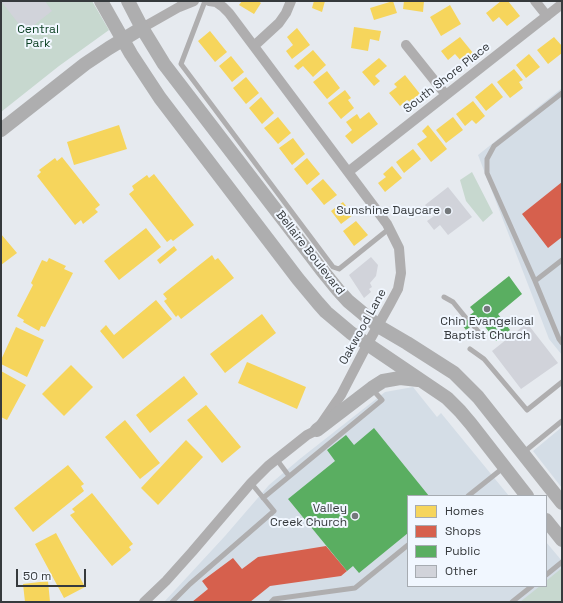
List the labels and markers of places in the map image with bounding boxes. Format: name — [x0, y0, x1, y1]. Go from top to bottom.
place label: Sunshine Daycare — [336, 204, 440, 218]
marker: Sunshine Daycare — [443, 206, 453, 216]
marker: Chin Evangelical Baptist Church — [482, 304, 492, 314]
place label: Chin Evangelical Baptist Church — [440, 315, 534, 343]
place label: Valley Creek Church — [270, 502, 347, 530]
marker: Valley Creek Church — [350, 511, 360, 521]

